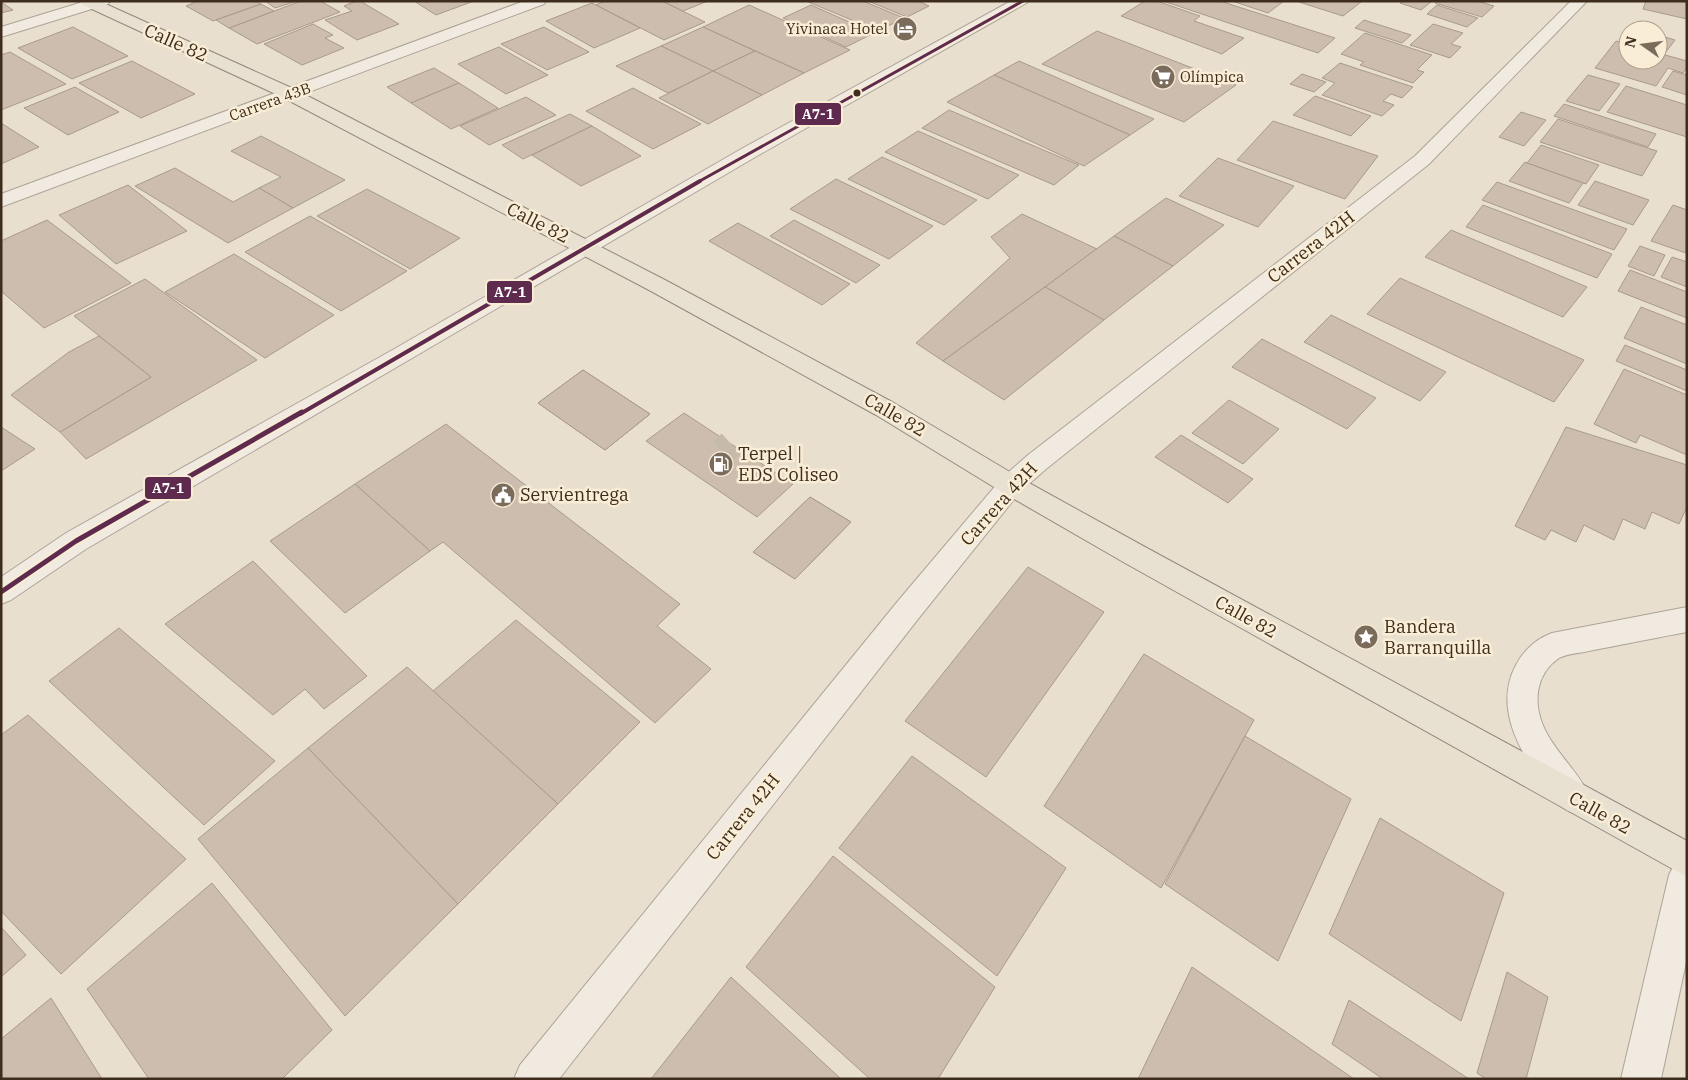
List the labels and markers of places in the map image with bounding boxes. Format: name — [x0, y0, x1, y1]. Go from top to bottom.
hotel icon: Yivinaca Hotel — [892, 16, 918, 42]
place label: Yivinaca Hotel — [786, 19, 888, 38]
supermarket icon: Olímpica — [1150, 64, 1176, 90]
place label: Olímpica — [1180, 67, 1244, 86]
unlabelled marker — [852, 88, 862, 98]
place label: Terpel | EDS Coliseo — [738, 442, 838, 486]
fuel station icon: Terpel | EDS Coliseo — [708, 451, 734, 477]
public building icon: Servientrega — [490, 482, 516, 508]
place label: Servientrega — [520, 483, 629, 506]
place label: Bandera Barranquilla — [1384, 615, 1492, 659]
place icon: Bandera Barranquilla — [1353, 624, 1379, 650]

